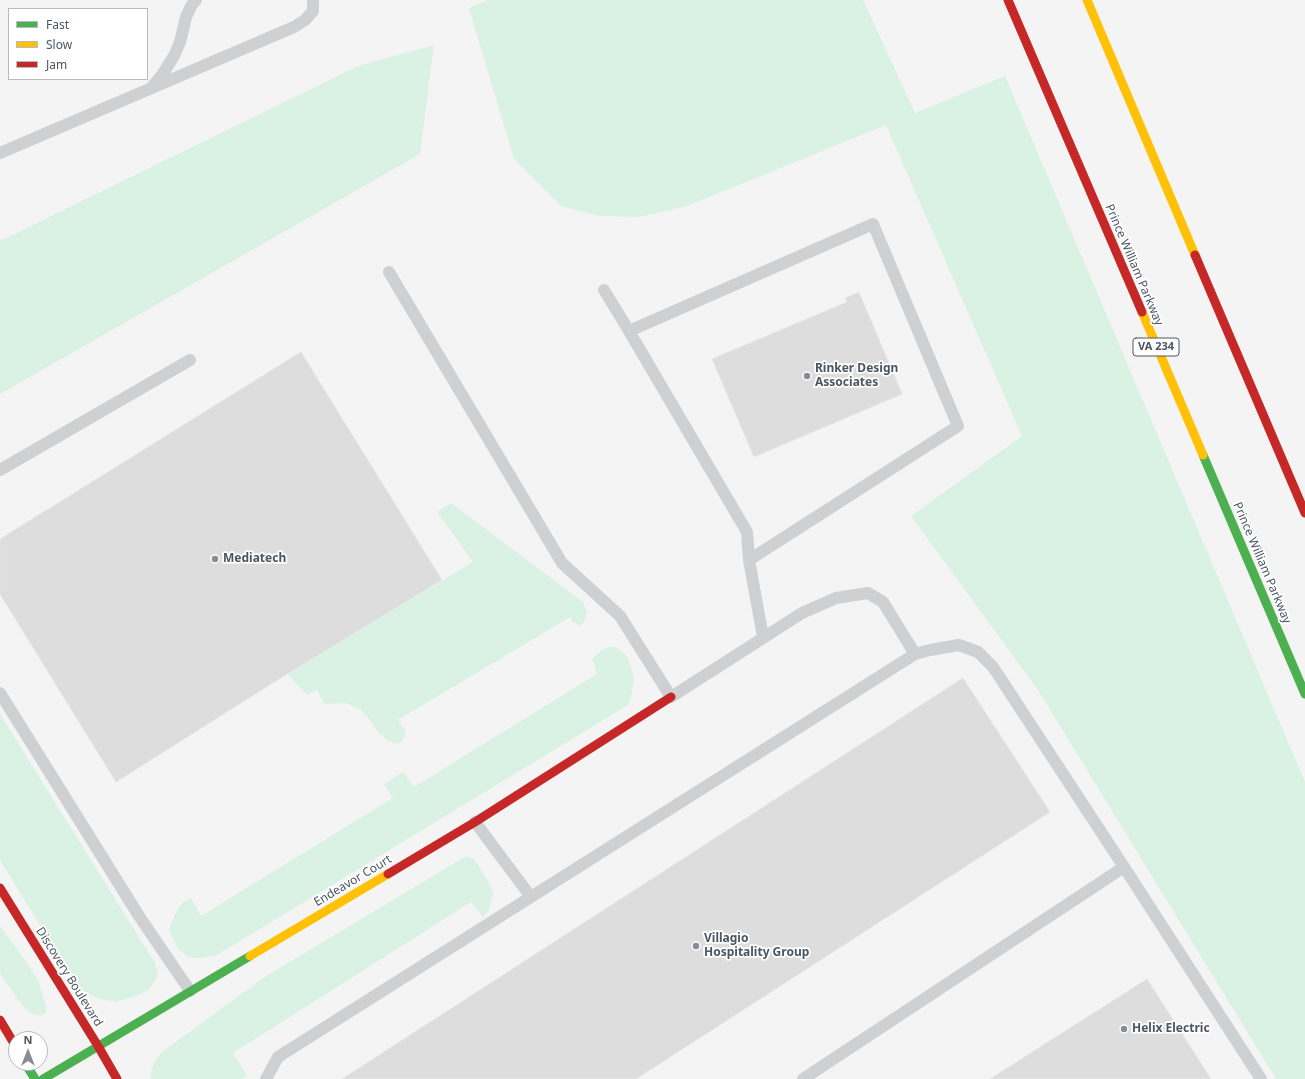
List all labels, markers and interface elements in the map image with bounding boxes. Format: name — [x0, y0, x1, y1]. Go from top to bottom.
legend — [8, 8, 148, 80]
text: Fast — [46, 16, 69, 33]
text: Slow — [46, 36, 72, 53]
text: Jam — [46, 56, 67, 73]
street label: Prince William Parkway — [1102, 202, 1166, 328]
road number: VA 234 — [1133, 338, 1179, 356]
place label: Rinker Design Associates — [815, 362, 898, 390]
marker: Rinker Design Associates — [802, 371, 812, 381]
street label: Prince William Parkway — [1230, 500, 1294, 626]
place label: Mediatech — [223, 552, 286, 566]
marker: Mediatech — [210, 554, 220, 564]
street label: Endeavor Court — [312, 852, 394, 910]
street label: Discovery Boulevard — [33, 925, 105, 1029]
place label: Villagio Hospitality Group — [704, 932, 809, 960]
marker: Villagio Hospitality Group — [691, 941, 701, 951]
place label: Helix Electric — [1132, 1022, 1210, 1036]
marker: Helix Electric — [1119, 1024, 1129, 1034]
north arrow — [8, 1031, 48, 1071]
text: N — [24, 1032, 32, 1047]

